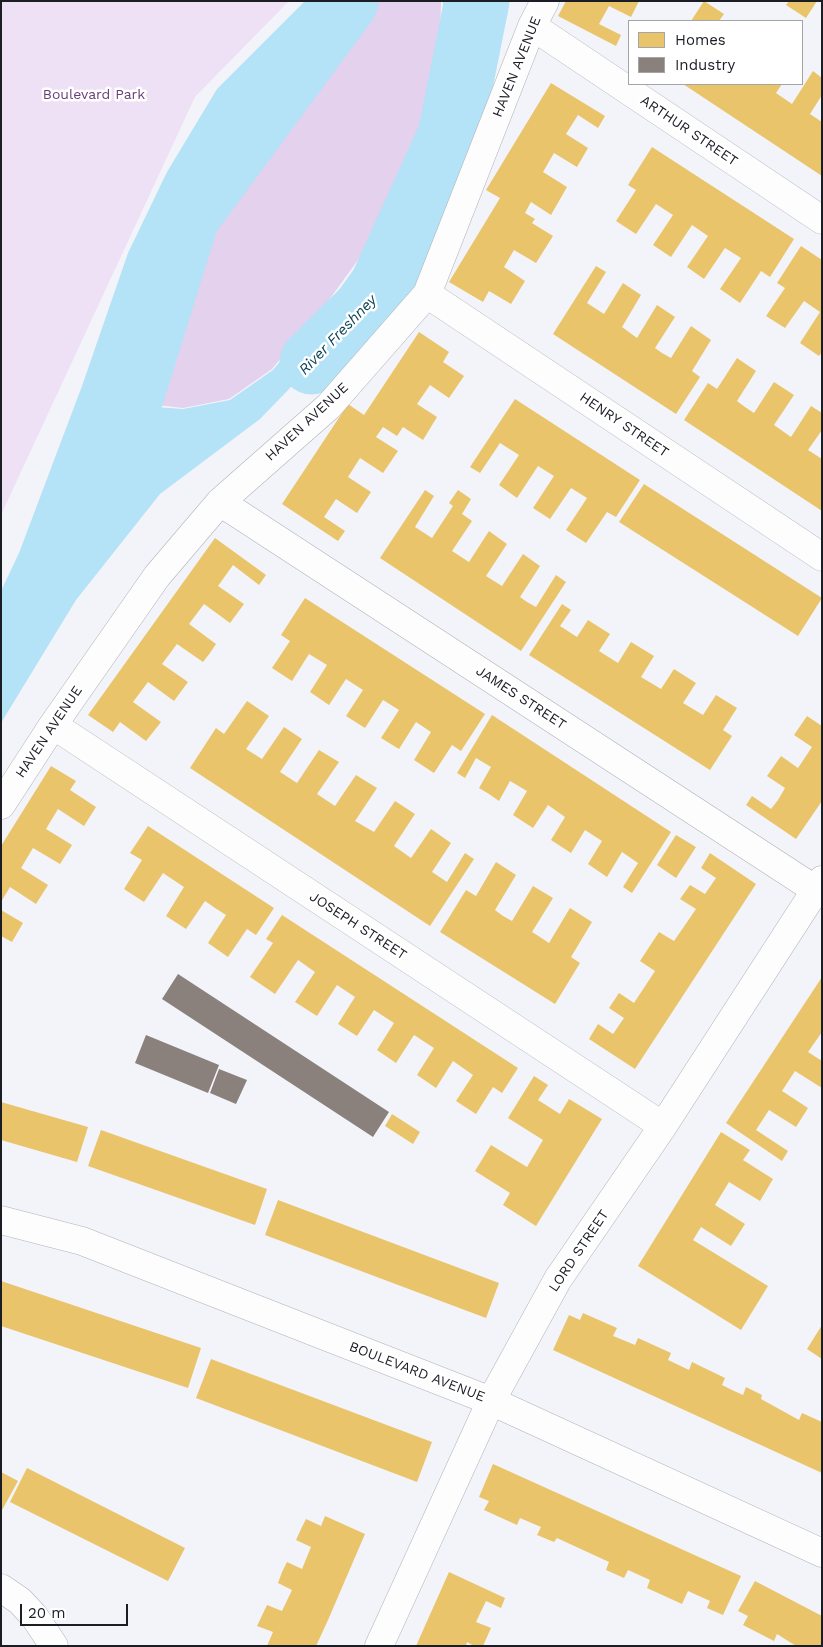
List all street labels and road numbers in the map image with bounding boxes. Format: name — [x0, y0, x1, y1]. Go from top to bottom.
street label: HAVEN AVENUE — [489, 14, 545, 120]
street label: ARTHUR STREET — [637, 92, 741, 170]
street label: HAVEN AVENUE — [262, 379, 352, 465]
street label: HENRY STREET — [576, 389, 672, 461]
street label: JAMES STREET — [473, 663, 569, 733]
street label: HAVEN AVENUE — [12, 683, 86, 781]
street label: JOSEPH STREET — [306, 888, 410, 964]
street label: LORD STREET — [545, 1207, 613, 1295]
street label: BOULEVARD AVENUE — [347, 1338, 487, 1406]

